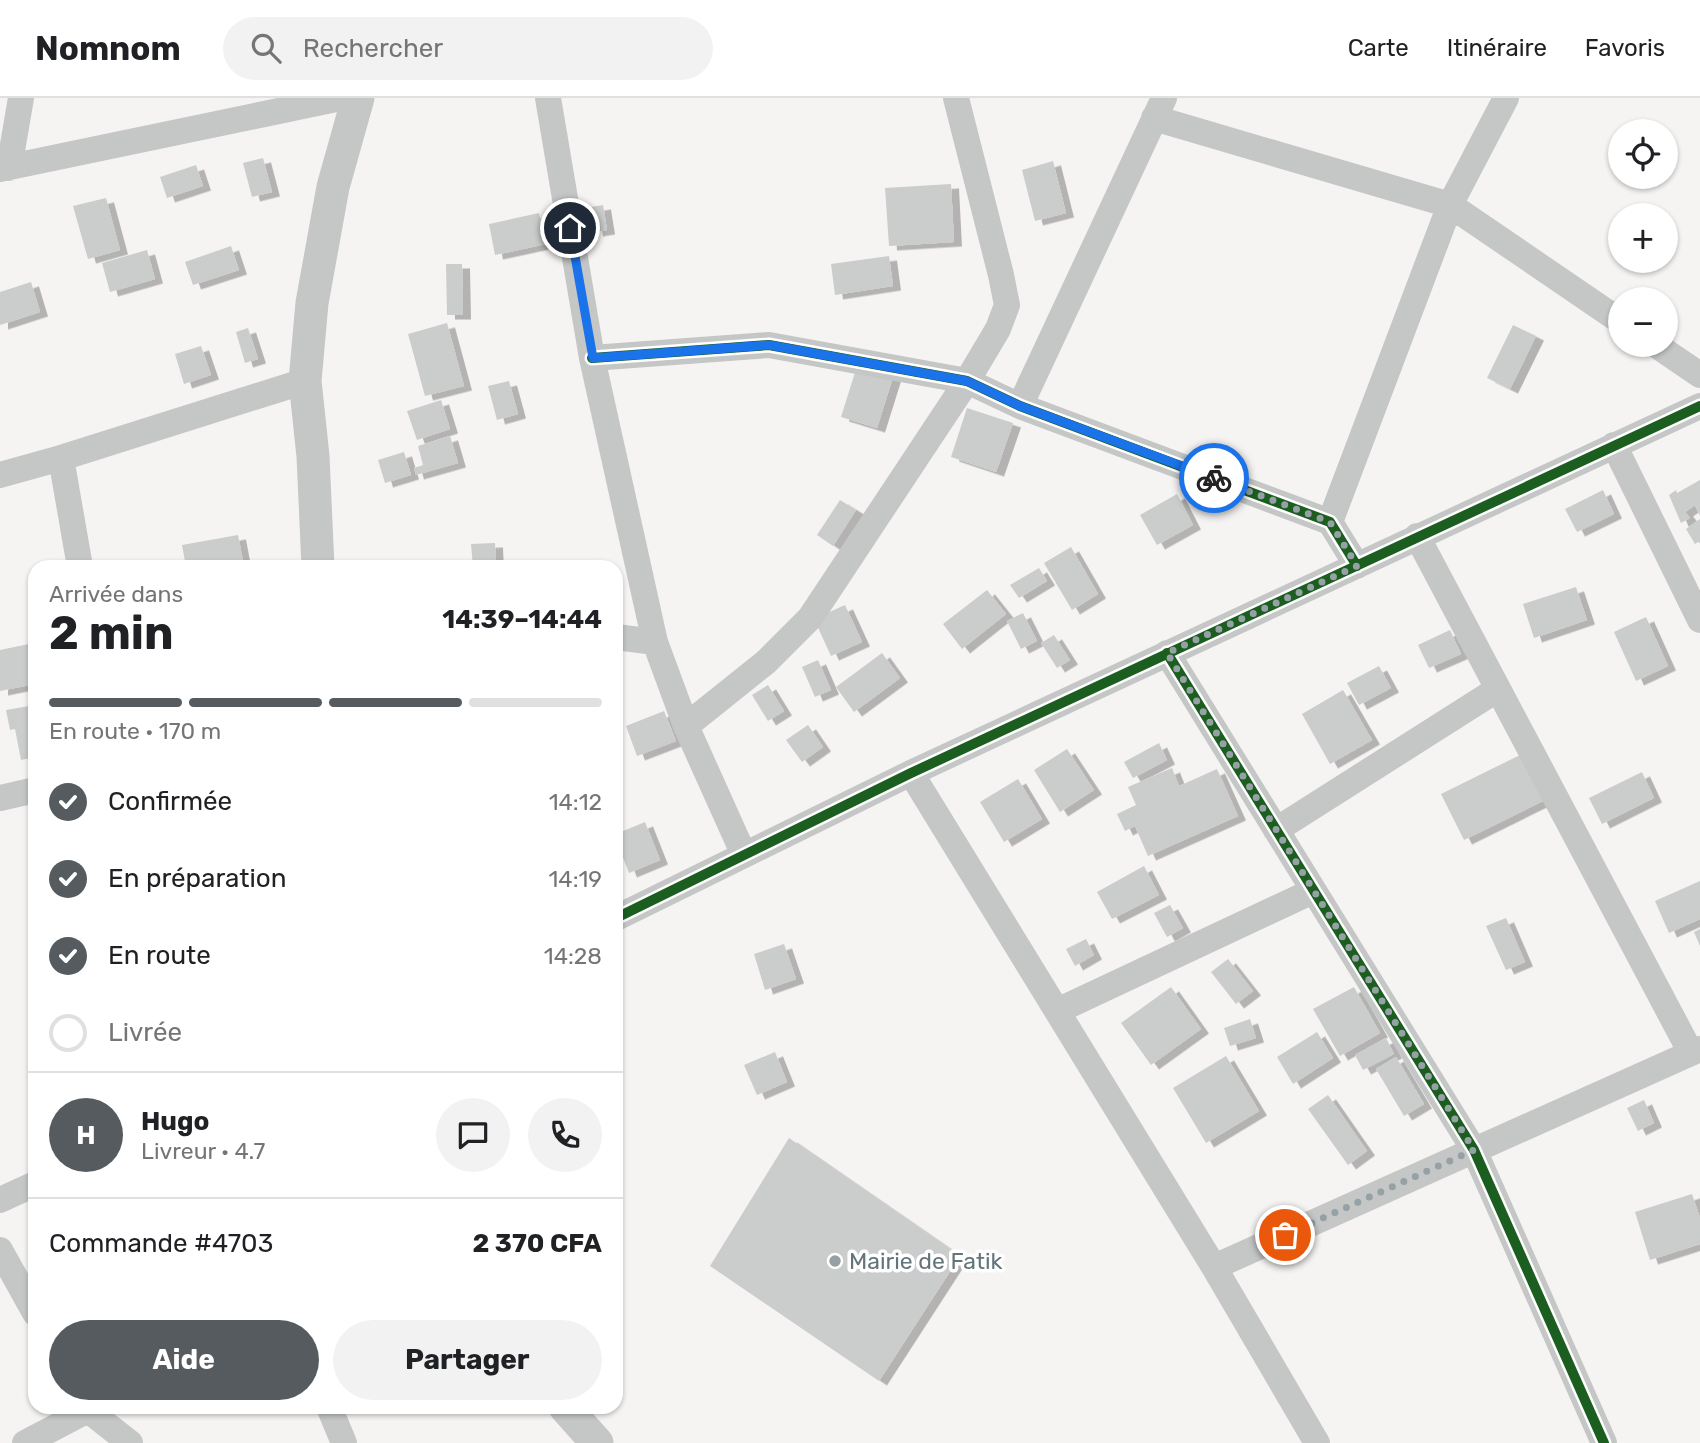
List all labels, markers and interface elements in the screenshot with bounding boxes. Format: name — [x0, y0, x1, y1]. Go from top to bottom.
search box — [223, 17, 713, 80]
text: Nomnom — [35, 29, 181, 68]
icon: search — [247, 29, 285, 67]
text: Rechercher — [303, 33, 443, 64]
text: Carte — [1348, 34, 1409, 62]
text: Itinéraire — [1447, 34, 1547, 62]
text: Favoris — [1585, 34, 1665, 62]
map controls — [1608, 119, 1678, 357]
button: locate — [1608, 119, 1678, 189]
pin — [540, 198, 600, 258]
button: + — [1608, 203, 1678, 273]
icon: home — [551, 209, 589, 247]
button: − — [1608, 287, 1678, 357]
courier — [1179, 443, 1249, 513]
icon: bike — [1195, 459, 1233, 497]
text: Arrivée dans — [49, 580, 183, 608]
text: 14:39–14:44 — [442, 604, 602, 635]
text: 2 min — [49, 606, 174, 661]
text: En route · 170 m — [49, 717, 221, 745]
icon: check — [49, 783, 87, 821]
text: Confirmée — [108, 786, 232, 817]
text: 14:12 — [549, 788, 602, 816]
icon: check — [49, 860, 87, 898]
text: En préparation — [108, 863, 286, 894]
text: 14:19 — [549, 865, 602, 893]
icon: check — [49, 937, 87, 975]
text: En route — [108, 940, 211, 971]
text: 14:28 — [544, 942, 602, 970]
text: Livrée — [108, 1017, 182, 1048]
button: chat — [436, 1098, 510, 1172]
button: phone — [528, 1098, 602, 1172]
text: Hugo — [141, 1106, 209, 1137]
text: H — [76, 1120, 96, 1151]
text: Livreur · 4.7 — [141, 1137, 265, 1165]
pin — [1255, 1205, 1315, 1265]
icon: bag — [1266, 1216, 1304, 1254]
text: Commande #4703 — [49, 1228, 273, 1259]
text: 2 370 CFA — [472, 1228, 602, 1259]
place label: Mairie de Fatik — [849, 1247, 1002, 1275]
marker: Mairie de Fatik — [827, 1253, 843, 1269]
button: Aide — [49, 1320, 319, 1400]
button: Partager — [333, 1320, 602, 1400]

